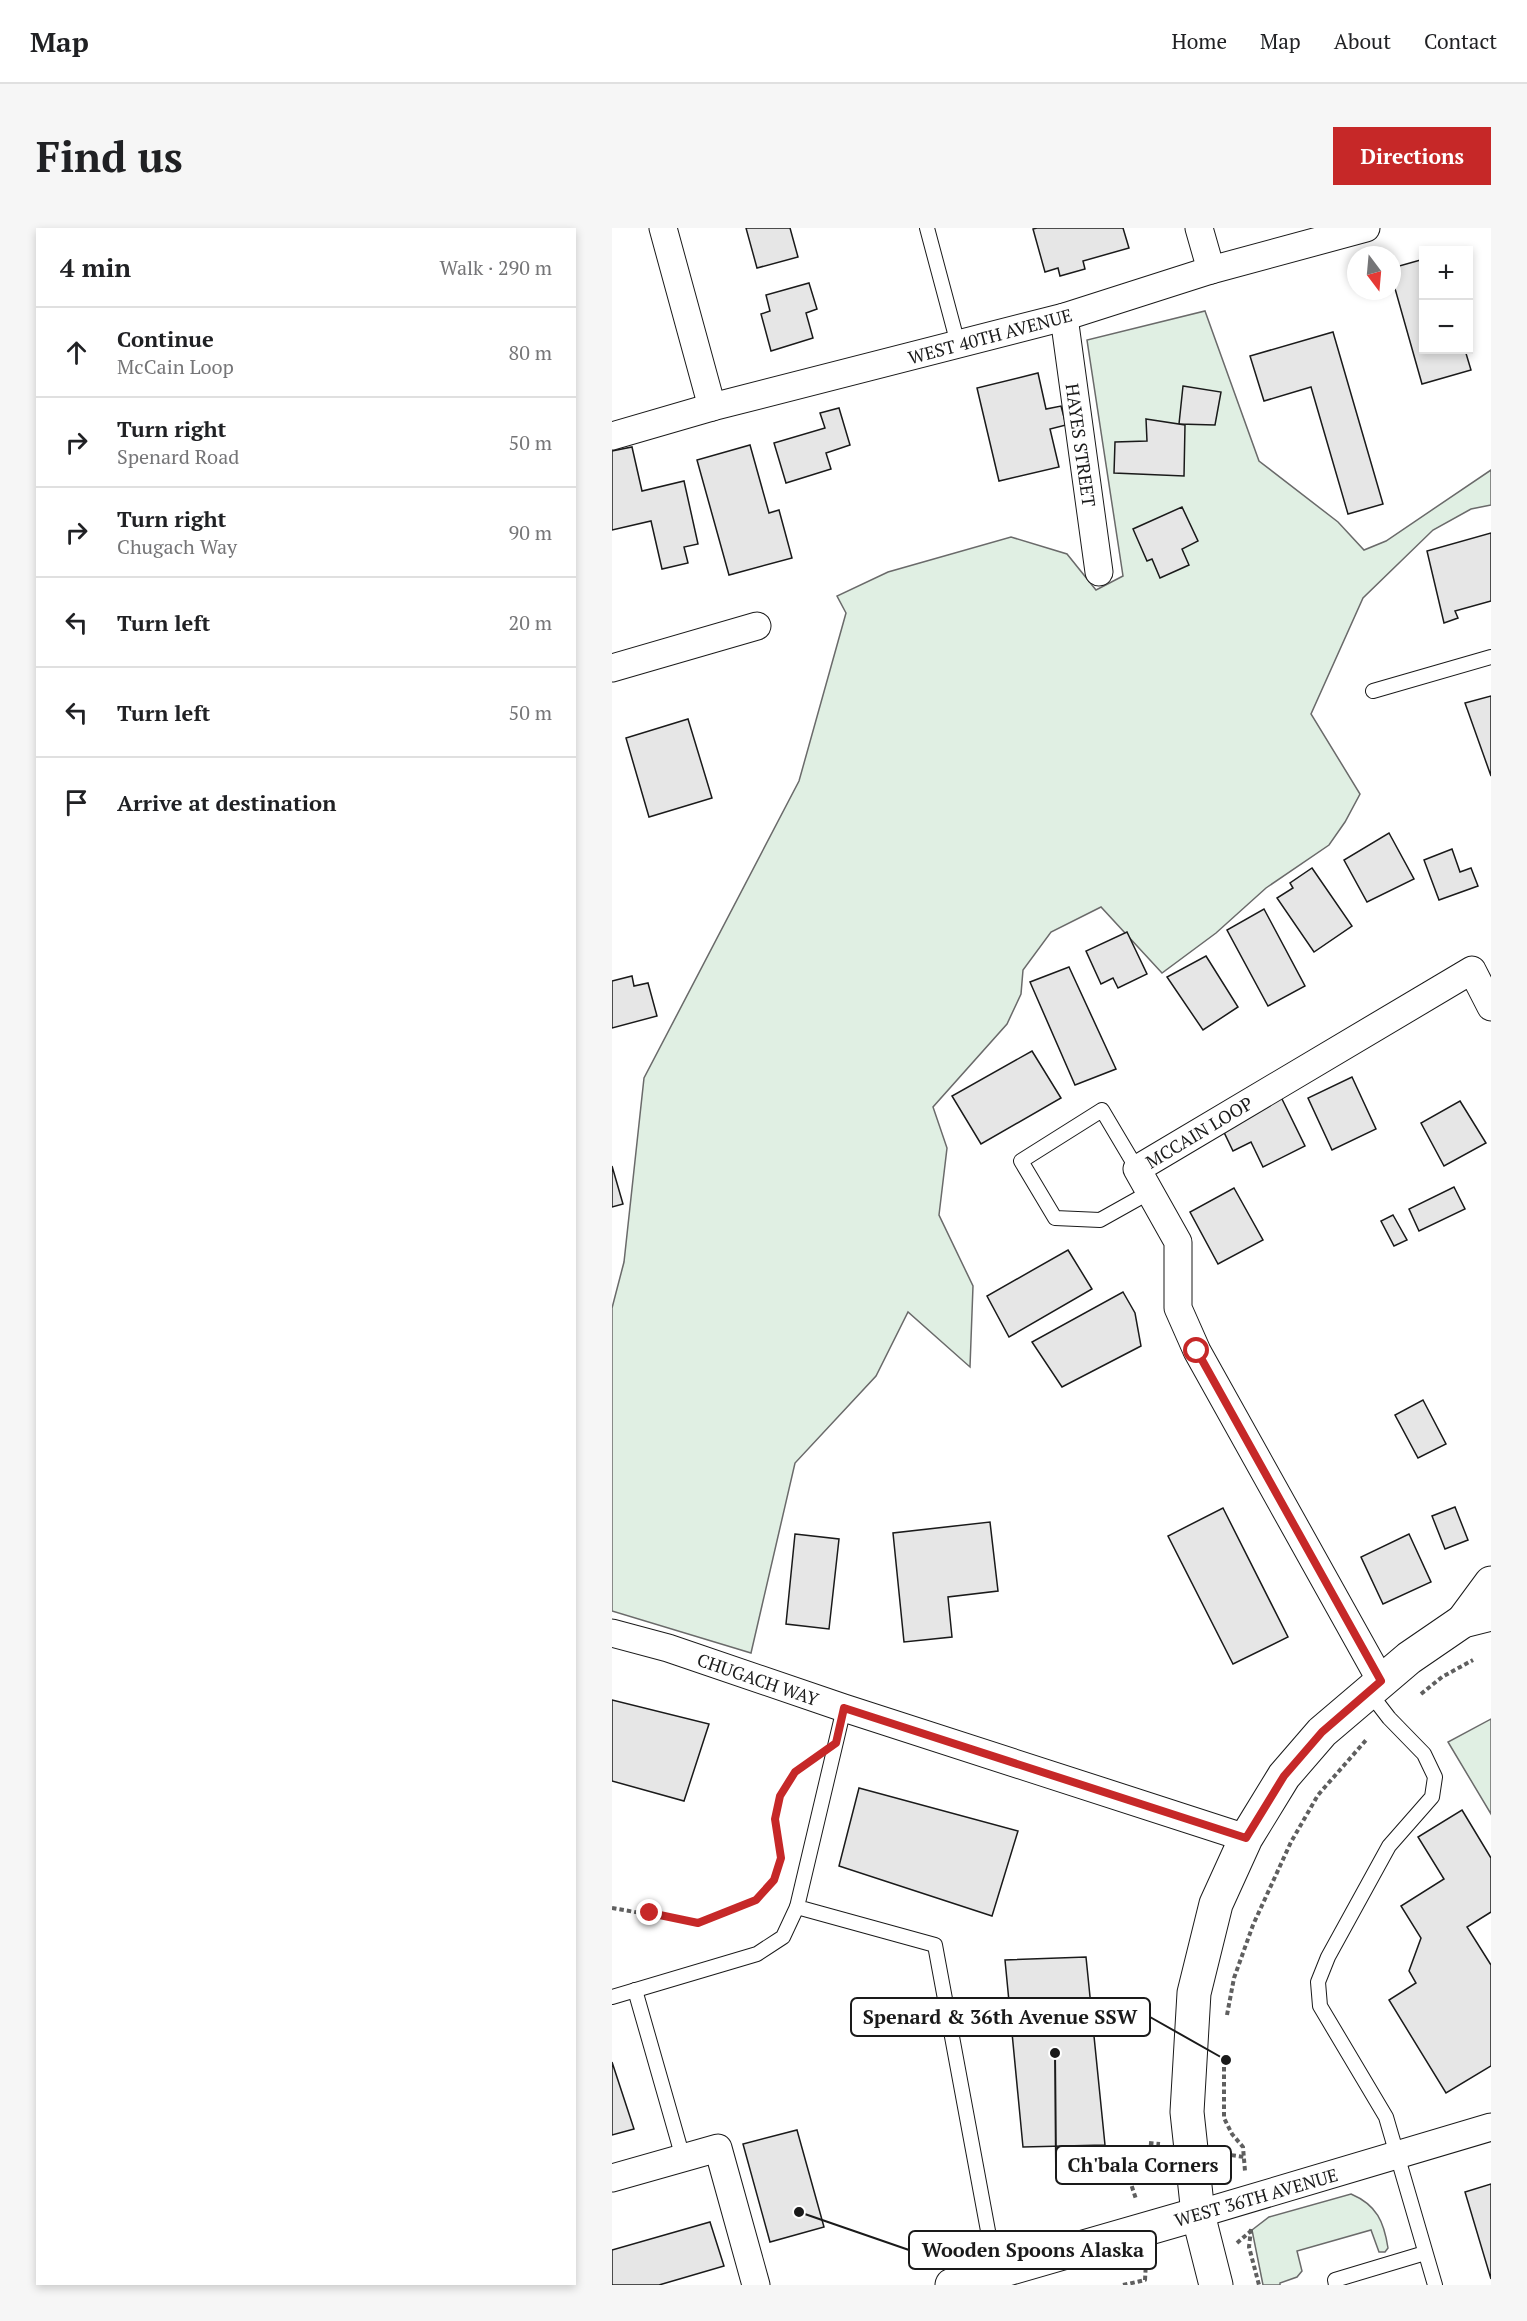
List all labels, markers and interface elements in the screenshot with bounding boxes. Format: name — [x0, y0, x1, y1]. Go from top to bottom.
text: Map — [30, 23, 89, 60]
text: Home — [1171, 27, 1227, 55]
text: Map — [1260, 27, 1301, 55]
text: About — [1334, 27, 1391, 55]
text: Contact — [1424, 27, 1497, 55]
button: Directions — [1333, 127, 1491, 185]
text: Find us — [36, 128, 183, 184]
north arrow — [1347, 246, 1401, 300]
map controls — [1419, 246, 1473, 354]
button: + — [1419, 246, 1473, 300]
text: 4 min — [60, 250, 131, 284]
text: Walk · 290 m — [440, 254, 552, 281]
button: − — [1419, 300, 1473, 354]
street label: WEST 40TH AVENUE — [905, 303, 1075, 369]
text: Continue — [117, 324, 214, 353]
icon: ahead — [60, 336, 93, 369]
text: 80 m — [509, 339, 552, 366]
text: McCain Loop — [117, 353, 234, 380]
street label: HAYES STREET — [1060, 382, 1102, 508]
text: Turn right — [117, 414, 226, 443]
icon: right — [60, 426, 93, 459]
text: 50 m — [509, 429, 552, 456]
text: Spenard Road — [117, 443, 239, 470]
text: Turn right — [117, 504, 226, 533]
icon: right — [60, 516, 93, 549]
text: 90 m — [509, 519, 552, 546]
text: Chugach Way — [117, 533, 237, 560]
icon: left — [60, 606, 93, 639]
text: Turn left — [117, 608, 210, 637]
text: 20 m — [509, 609, 552, 636]
icon: left — [60, 696, 93, 729]
text: Turn left — [117, 698, 210, 727]
text: 50 m — [509, 699, 552, 726]
icon: arrive — [60, 786, 93, 819]
text: Arrive at destination — [117, 788, 336, 817]
street label: MCCAIN LOOP — [1141, 1090, 1257, 1173]
route start — [1183, 1337, 1209, 1363]
street label: CHUGACH WAY — [694, 1647, 822, 1711]
route end — [636, 1899, 662, 1925]
callout: Spenard & 36th Avenue SSW — [851, 1998, 1150, 2036]
text: Spenard & 36th Avenue SSW — [863, 2003, 1138, 2030]
callout: Ch'bala Corners — [1056, 2146, 1231, 2184]
text: Ch'bala Corners — [1067, 2151, 1219, 2178]
street label: WEST 36TH AVENUE — [1172, 2162, 1340, 2232]
callout: Wooden Spoons Alaska — [909, 2231, 1156, 2269]
text: Wooden Spoons Alaska — [922, 2236, 1144, 2263]

